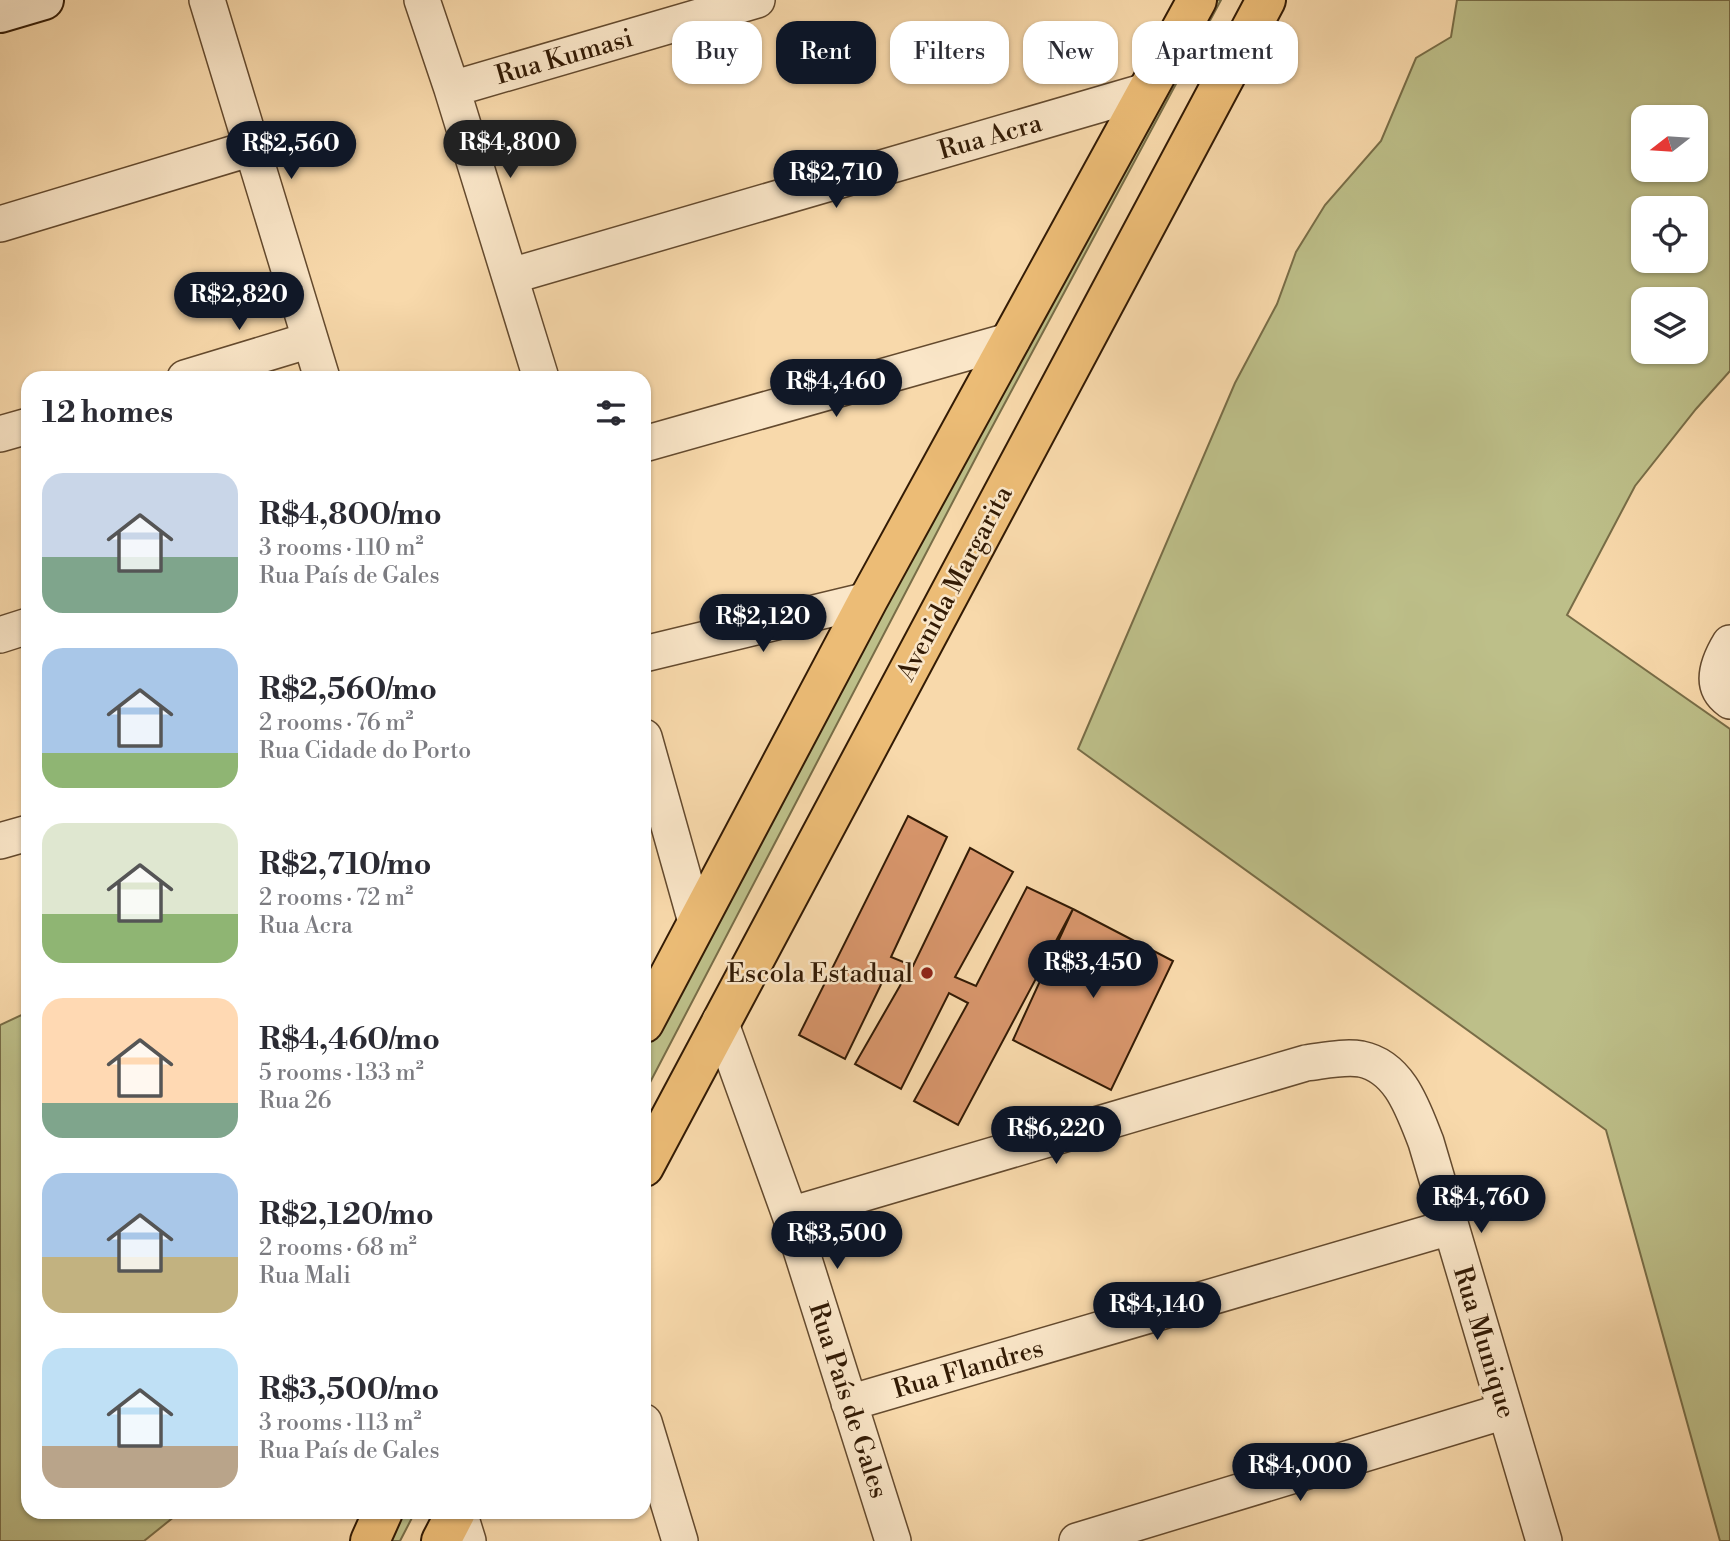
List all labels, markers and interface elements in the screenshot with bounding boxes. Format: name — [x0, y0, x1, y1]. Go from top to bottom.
chip: Buy — [672, 21, 762, 84]
chip: Rent — [776, 21, 876, 84]
chip: Filters — [890, 21, 1009, 84]
chip: New — [1023, 21, 1118, 84]
chip: Apartment — [1132, 21, 1298, 84]
street label: Rua Kumasi — [492, 22, 637, 92]
north arrow — [1631, 105, 1708, 182]
map controls — [1631, 105, 1708, 364]
street label: Rua Acra — [935, 107, 1046, 167]
pin: R$4,800 — [445, 120, 575, 180]
pin: R$2,560 — [226, 122, 356, 181]
text: R$4,800 — [459, 129, 561, 157]
text: R$2,560 — [242, 130, 340, 158]
pin: R$2,710 — [771, 150, 901, 210]
text: R$2,710 — [789, 159, 883, 187]
button: locate — [1631, 196, 1708, 273]
pin: R$2,820 — [174, 272, 304, 332]
text: R$2,820 — [190, 281, 288, 309]
button: layers — [1631, 287, 1708, 364]
pin: R$4,460 — [771, 360, 901, 419]
text: R$4,460 — [786, 368, 886, 396]
text: 12 homes — [42, 394, 173, 432]
icon: filters — [592, 394, 630, 432]
street label: Avenida Margarita — [890, 480, 1020, 687]
text: R$4,800/mo — [259, 496, 442, 534]
icon: home — [98, 501, 182, 585]
text: 3 rooms · 110 m² — [259, 534, 423, 562]
text: Rua País de Gales — [259, 562, 439, 590]
pin: R$2,120 — [698, 594, 828, 654]
text: R$2,120 — [715, 603, 811, 631]
text: R$2,560/mo — [259, 671, 437, 709]
icon: home — [98, 676, 182, 760]
text: 2 rooms · 76 m² — [259, 709, 414, 737]
text: Rua Cidade do Porto — [259, 737, 471, 765]
text: R$2,710/mo — [259, 846, 431, 884]
icon: home — [98, 851, 182, 935]
text: 2 rooms · 72 m² — [259, 884, 413, 912]
text: Rua Acra — [259, 912, 353, 940]
pin: R$3,450 — [1028, 940, 1158, 1000]
text: R$3,450 — [1044, 949, 1142, 977]
place label: Escola Estadual — [727, 958, 913, 990]
marker: Escola Estadual — [919, 965, 935, 981]
text: R$4,460/mo — [259, 1021, 440, 1059]
icon: home — [98, 1026, 182, 1110]
text: 5 rooms · 133 m² — [259, 1059, 424, 1087]
text: Rua 26 — [259, 1087, 331, 1115]
pin: R$6,220 — [991, 1106, 1121, 1166]
text: R$6,220 — [1007, 1115, 1105, 1143]
pin: R$4,760 — [1416, 1176, 1546, 1235]
text: R$4,760 — [1433, 1184, 1529, 1212]
text: R$2,120/mo — [259, 1196, 434, 1234]
icon: home — [98, 1201, 182, 1285]
pin: R$3,500 — [772, 1212, 902, 1271]
text: R$3,500 — [787, 1220, 887, 1248]
text: 2 rooms · 68 m² — [259, 1234, 417, 1262]
text: Rua Mali — [259, 1262, 351, 1290]
street label: Rua Munique — [1446, 1262, 1522, 1422]
pin: R$4,140 — [1092, 1282, 1222, 1342]
text: R$4,140 — [1109, 1291, 1205, 1319]
street label: Rua País de Gales — [801, 1298, 895, 1502]
street label: Rua Flandres — [889, 1332, 1047, 1406]
text: R$3,500/mo — [259, 1371, 439, 1409]
icon: home — [98, 1376, 182, 1460]
text: 3 rooms · 113 m² — [259, 1409, 422, 1437]
text: Rua País de Gales — [259, 1437, 439, 1465]
pin: R$4,000 — [1235, 1444, 1365, 1503]
text: R$4,000 — [1248, 1452, 1352, 1480]

